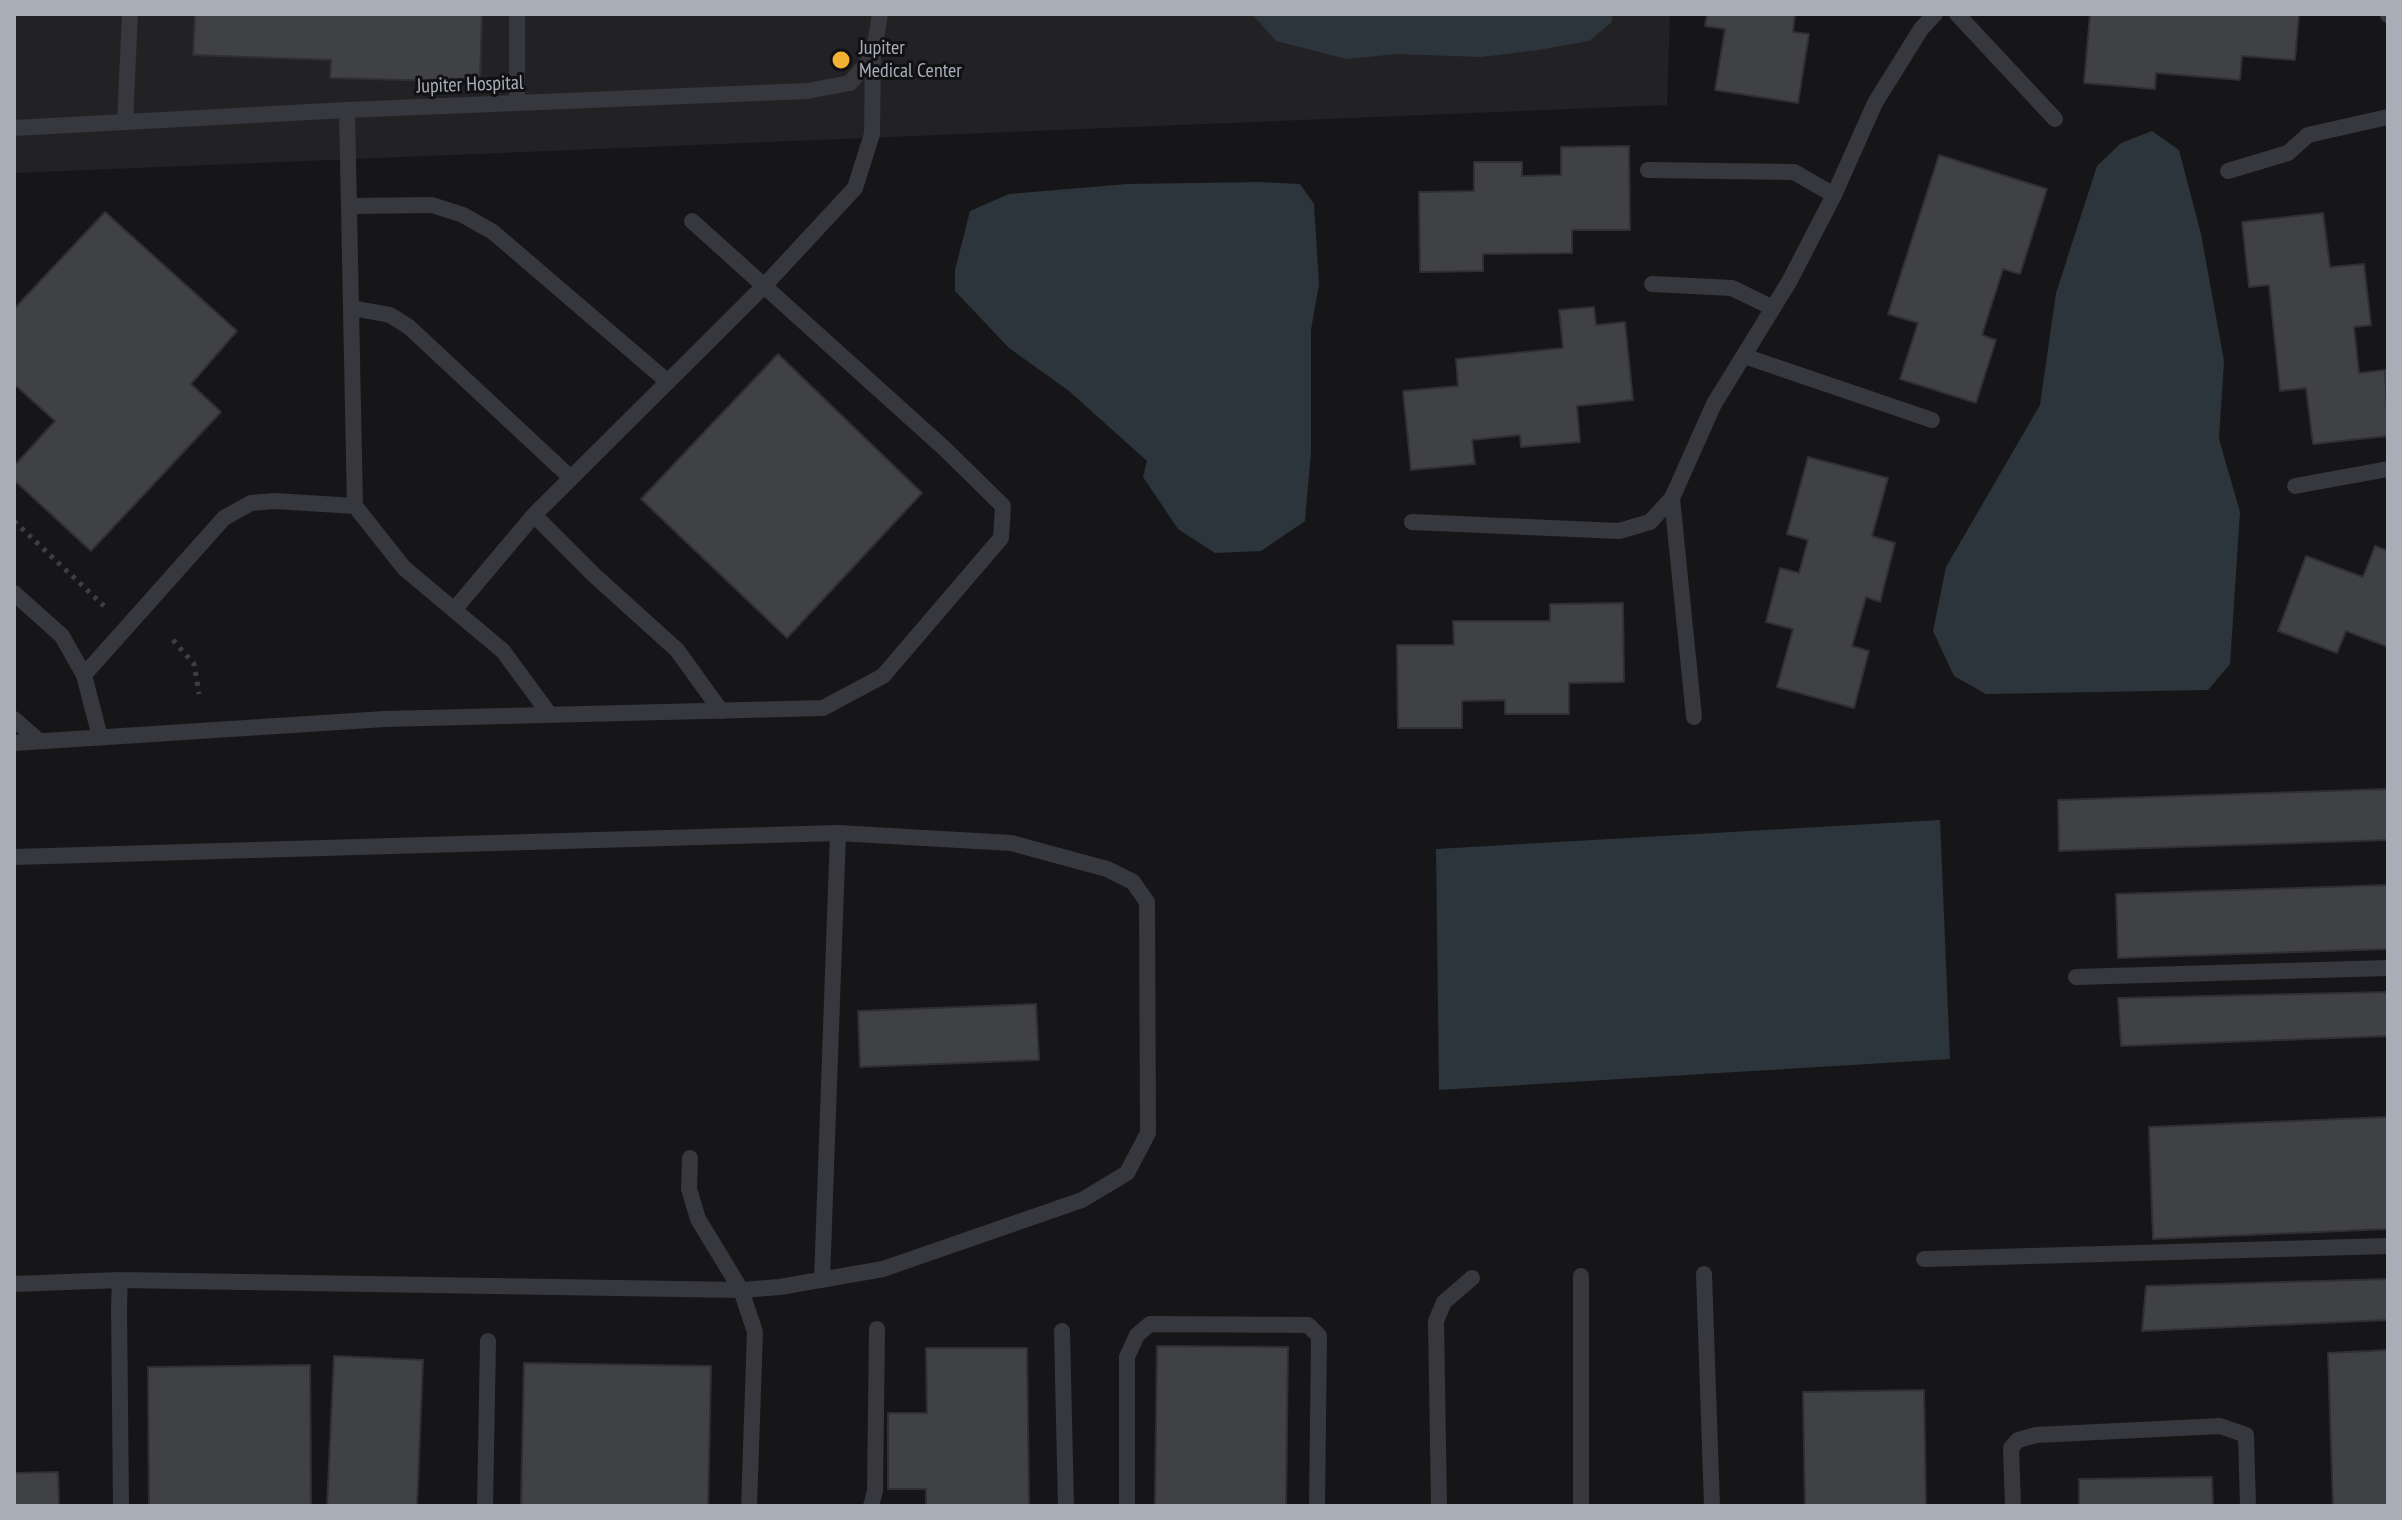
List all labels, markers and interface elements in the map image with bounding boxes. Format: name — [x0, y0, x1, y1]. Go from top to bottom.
place label: Jupiter Medical Center — [859, 36, 962, 83]
marker: Jupiter Medical Center — [830, 49, 852, 71]
street label: Jupiter Hospital — [416, 71, 524, 99]

